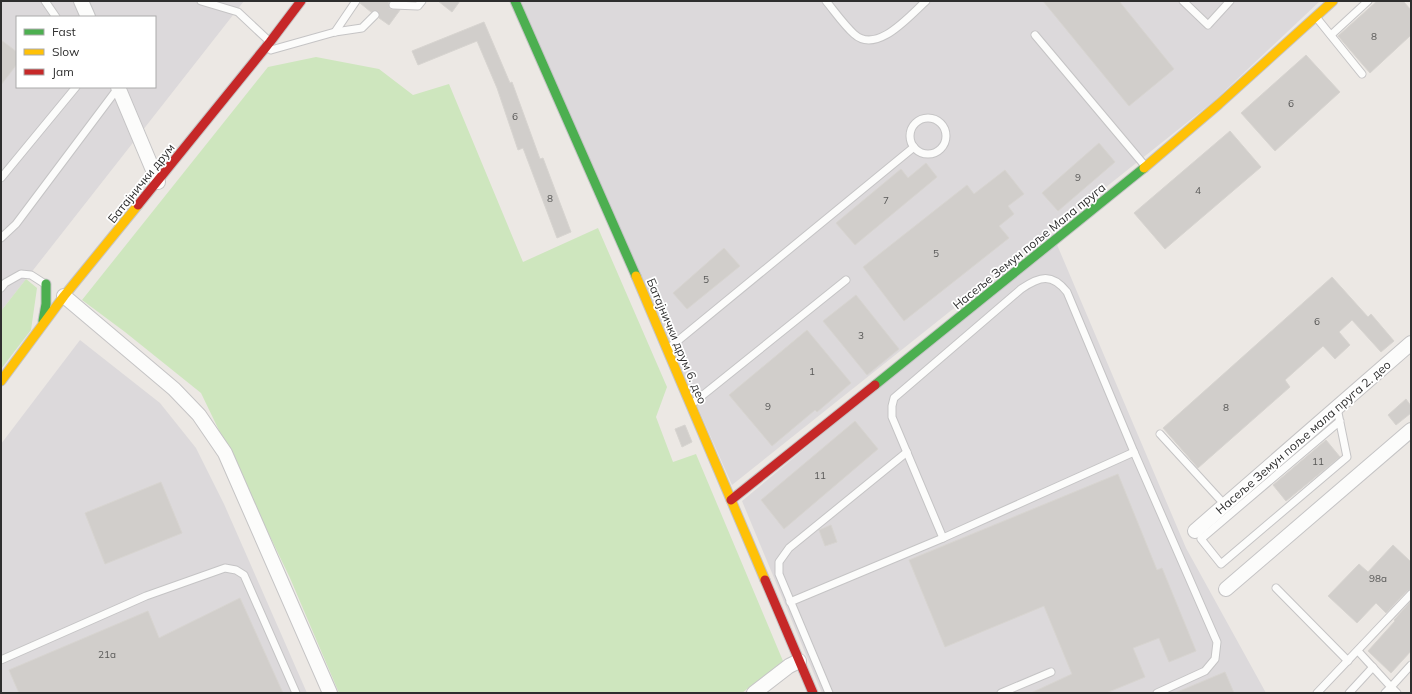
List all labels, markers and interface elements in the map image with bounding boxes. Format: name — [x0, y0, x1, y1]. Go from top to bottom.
legend — [16, 16, 156, 88]
text: Fast — [52, 24, 76, 39]
house number: 8 — [1371, 30, 1377, 43]
text: Slow — [52, 44, 80, 59]
text: Jam — [52, 64, 74, 79]
house number: 6 — [1288, 97, 1294, 110]
house number: 6 — [512, 110, 518, 123]
street label: Батајнички друм — [104, 140, 178, 226]
house number: 9 — [1075, 171, 1081, 184]
street label: Насеље Земун поље Мала пруга — [950, 180, 1108, 312]
house number: 4 — [1195, 184, 1201, 197]
house number: 8 — [547, 192, 553, 205]
house number: 7 — [883, 194, 889, 207]
house number: 5 — [933, 247, 939, 260]
house number: 5 — [703, 273, 709, 286]
street label: Батајнички друм 6. део — [644, 276, 710, 406]
house number: 6 — [1314, 315, 1320, 328]
house number: 3 — [858, 329, 864, 342]
street label: Насеље Земун поље мала пруга 2. део — [1212, 357, 1394, 517]
house number: 1 — [809, 365, 815, 378]
house number: 9 — [765, 400, 771, 413]
house number: 8 — [1223, 401, 1229, 414]
house number: 11 — [1312, 455, 1324, 468]
house number: 11 — [814, 469, 826, 482]
house number: 98a — [1369, 572, 1387, 585]
house number: 21a — [98, 648, 116, 661]

